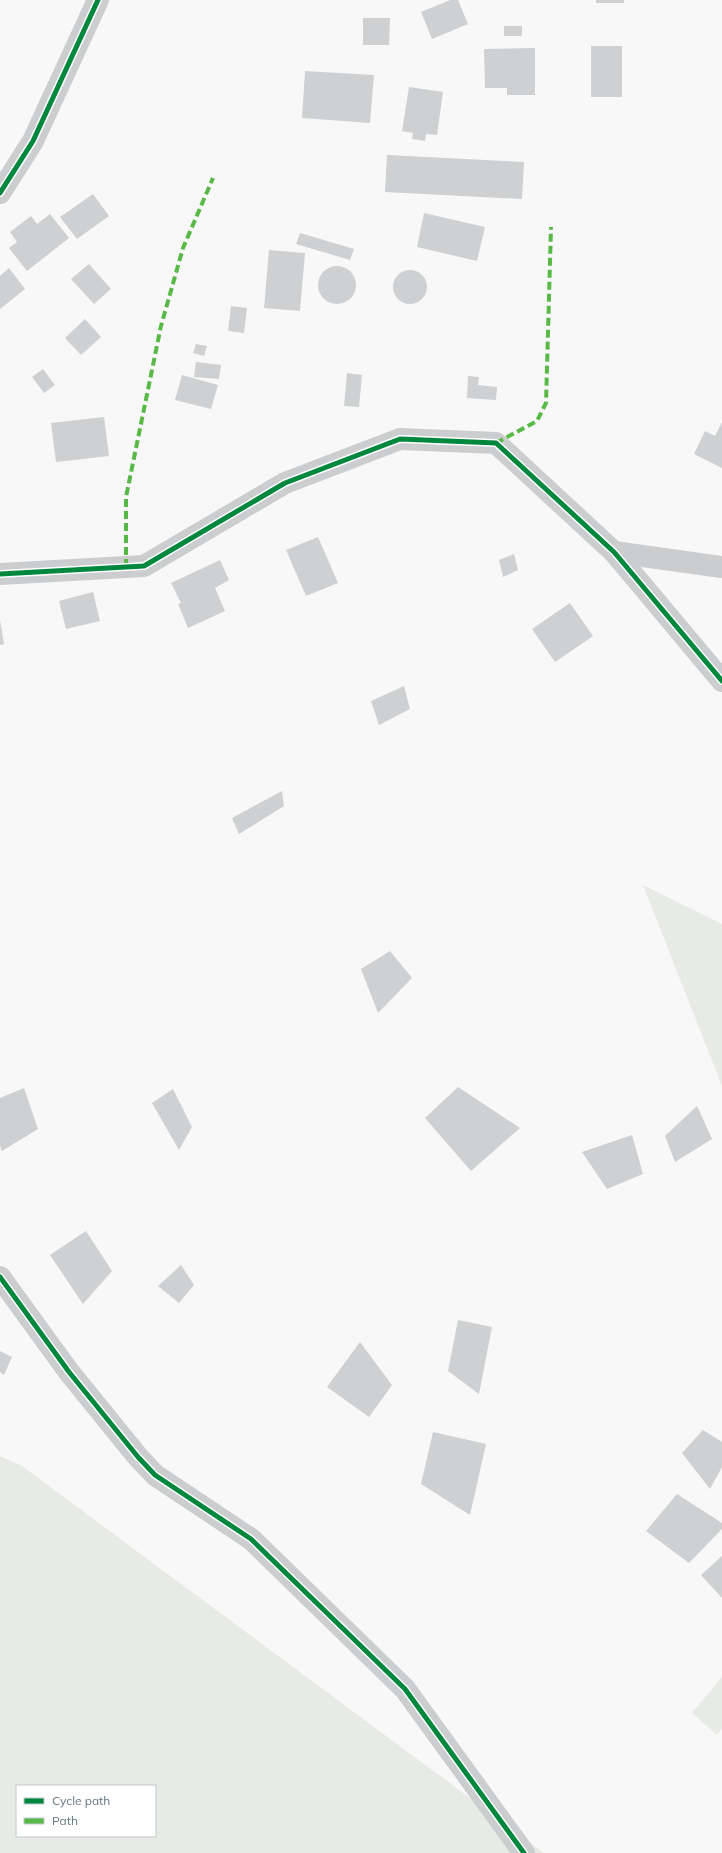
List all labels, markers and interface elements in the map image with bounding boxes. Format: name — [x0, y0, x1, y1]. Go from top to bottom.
legend — [16, 1785, 156, 1837]
text: Cycle path — [52, 1793, 110, 1808]
text: Path — [52, 1813, 78, 1828]

